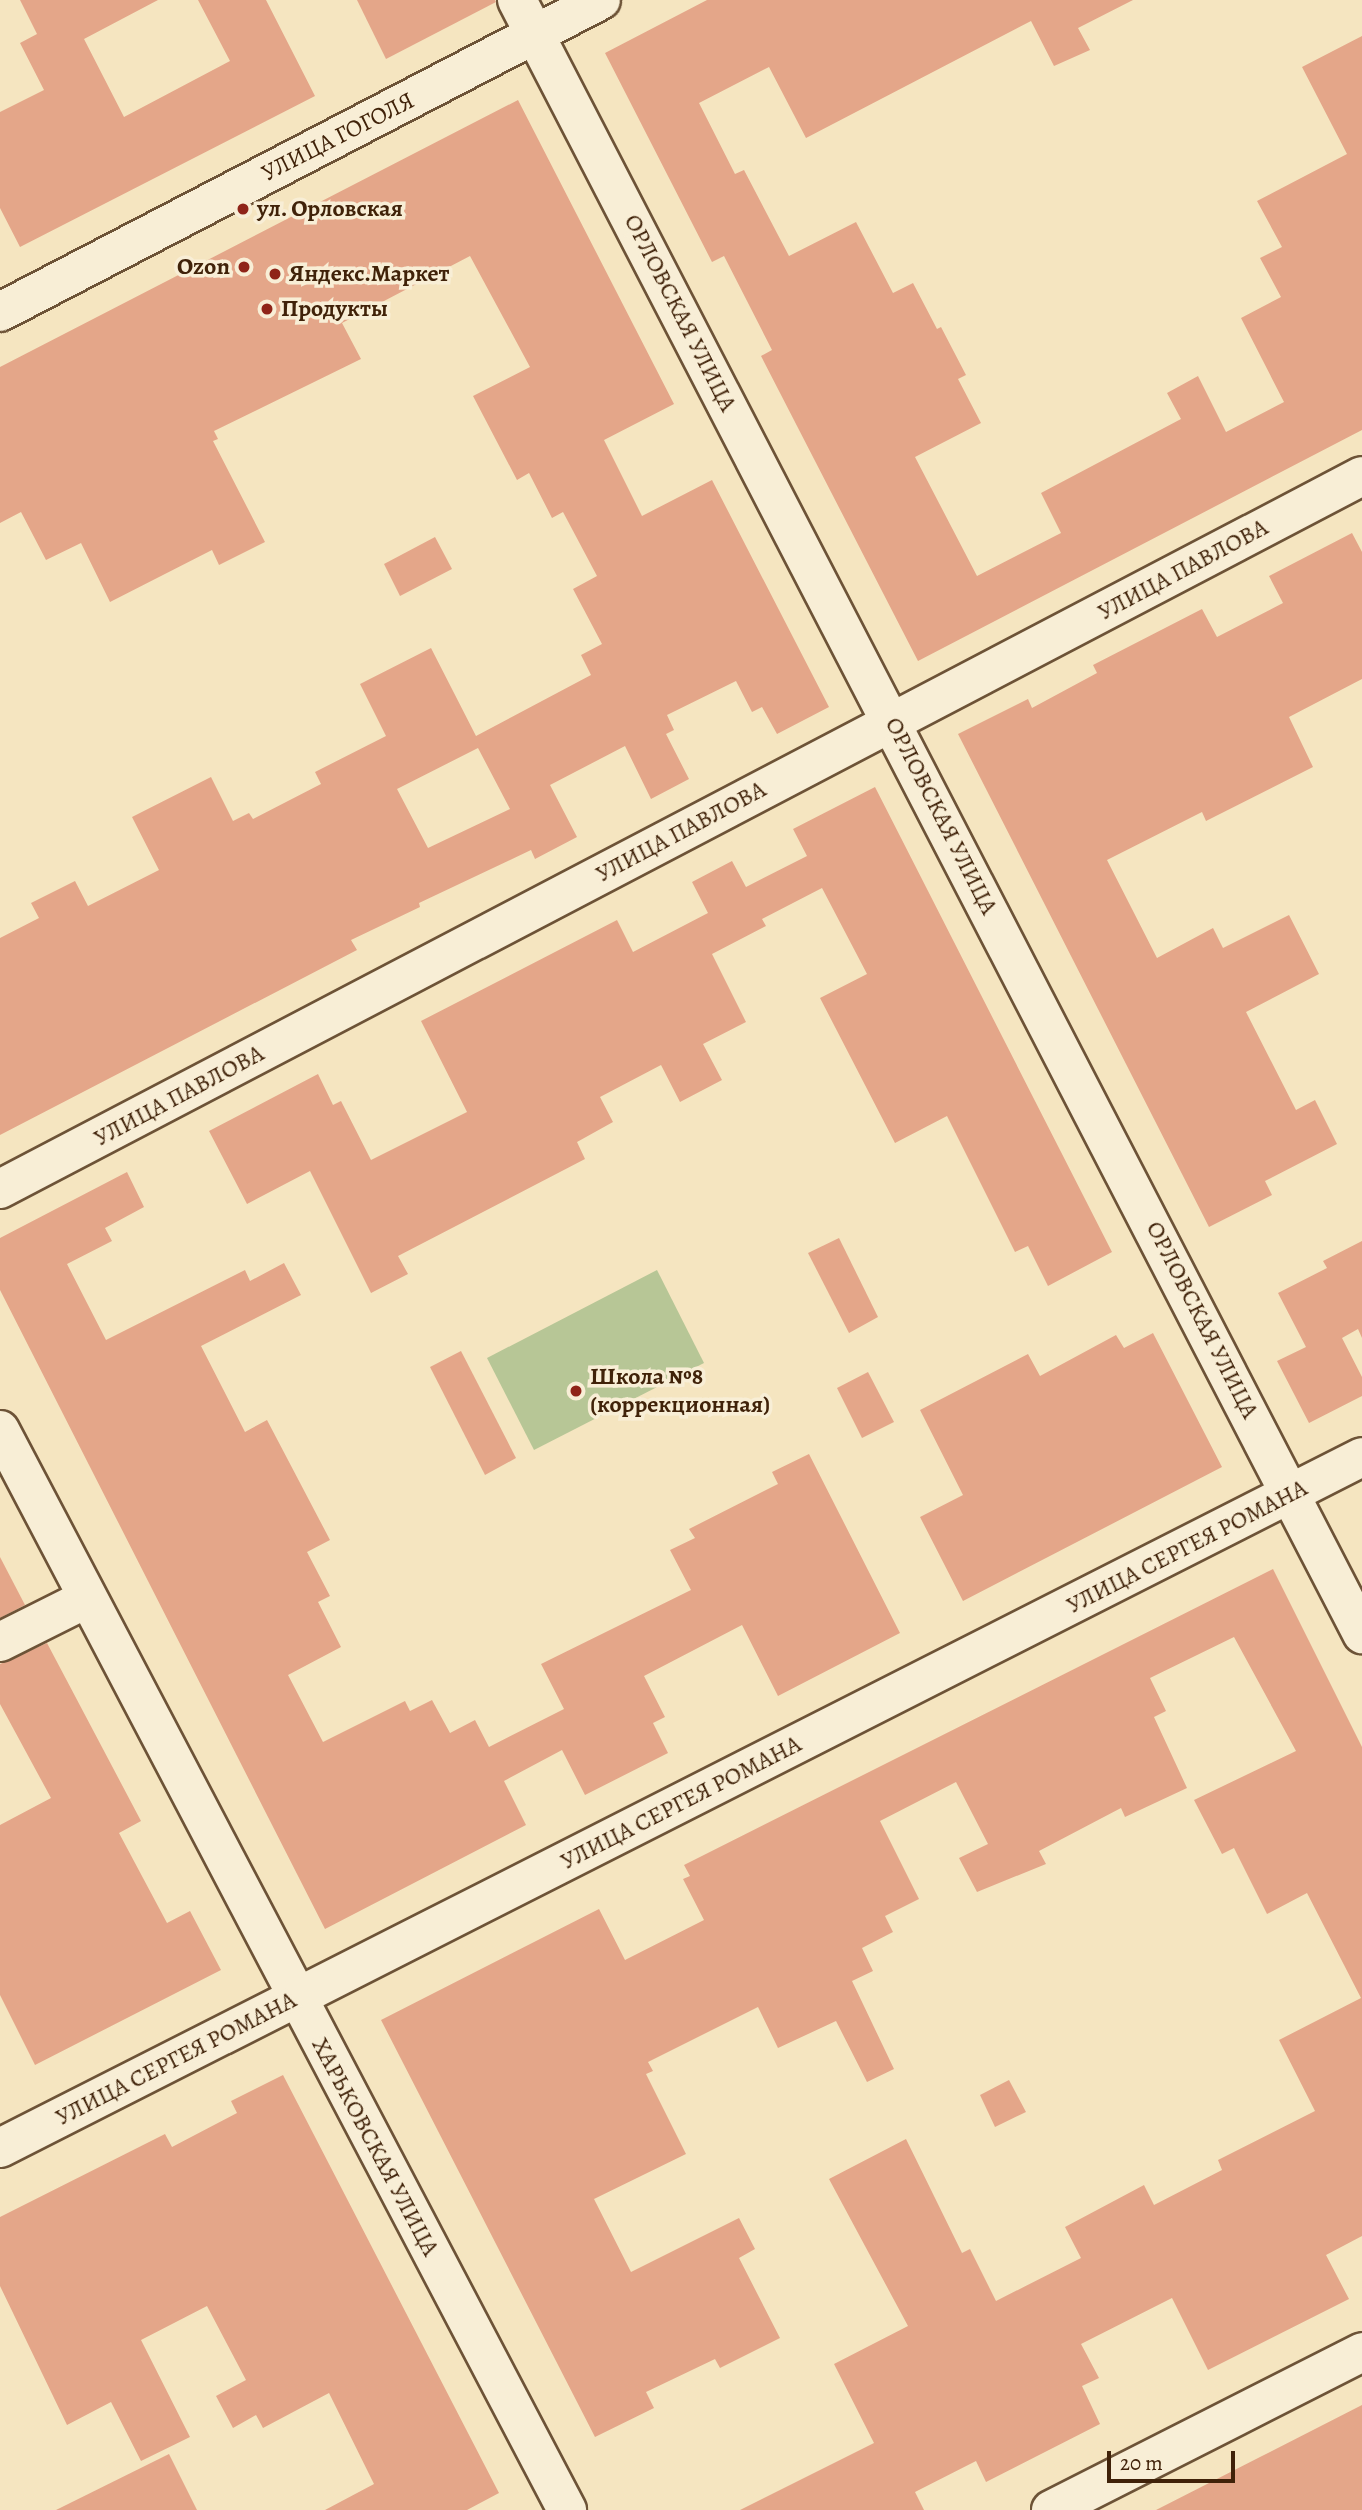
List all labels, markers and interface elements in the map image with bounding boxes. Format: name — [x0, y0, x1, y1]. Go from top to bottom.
street label: УЛИЦА ГОГОЛЯ — [257, 86, 419, 188]
place label: ул. Орловская — [257, 195, 403, 223]
marker: ул. Орловская — [235, 201, 251, 217]
street label: ОРЛОВСКАЯ УЛИЦА — [618, 210, 742, 416]
place label: Ozon — [177, 253, 230, 281]
marker: Ozon — [236, 259, 252, 275]
place label: Яндекс.Маркет — [289, 260, 450, 288]
marker: Яндекс.Маркет — [267, 266, 283, 282]
place label: Продукты — [281, 295, 388, 323]
marker: Продукты — [259, 301, 275, 317]
street label: УЛИЦА ПАВЛОВА — [1093, 513, 1273, 627]
street label: ОРЛОВСКАЯ УЛИЦА — [879, 713, 1003, 919]
street label: УЛИЦА ПАВЛОВА — [591, 775, 771, 889]
street label: УЛИЦА ПАВЛОВА — [89, 1039, 269, 1153]
street label: ОРЛОВСКАЯ УЛИЦА — [1140, 1217, 1264, 1423]
place label: Школа №8 (коррекционная) — [590, 1363, 770, 1419]
marker: Школа №8 (коррекционная) — [568, 1383, 584, 1399]
street label: УЛИЦА СЕРГЕЯ РОМАНА — [1062, 1474, 1312, 1620]
street label: УЛИЦА СЕРГЕЯ РОМАНА — [556, 1730, 806, 1876]
street label: УЛИЦА СЕРГЕЯ РОМАНА — [51, 1986, 301, 2132]
street label: ХАРЬКОВСКАЯ УЛИЦА — [305, 2033, 445, 2261]
scale bar — [1110, 2436, 1238, 2480]
text: 20 m — [1120, 2449, 1163, 2477]

